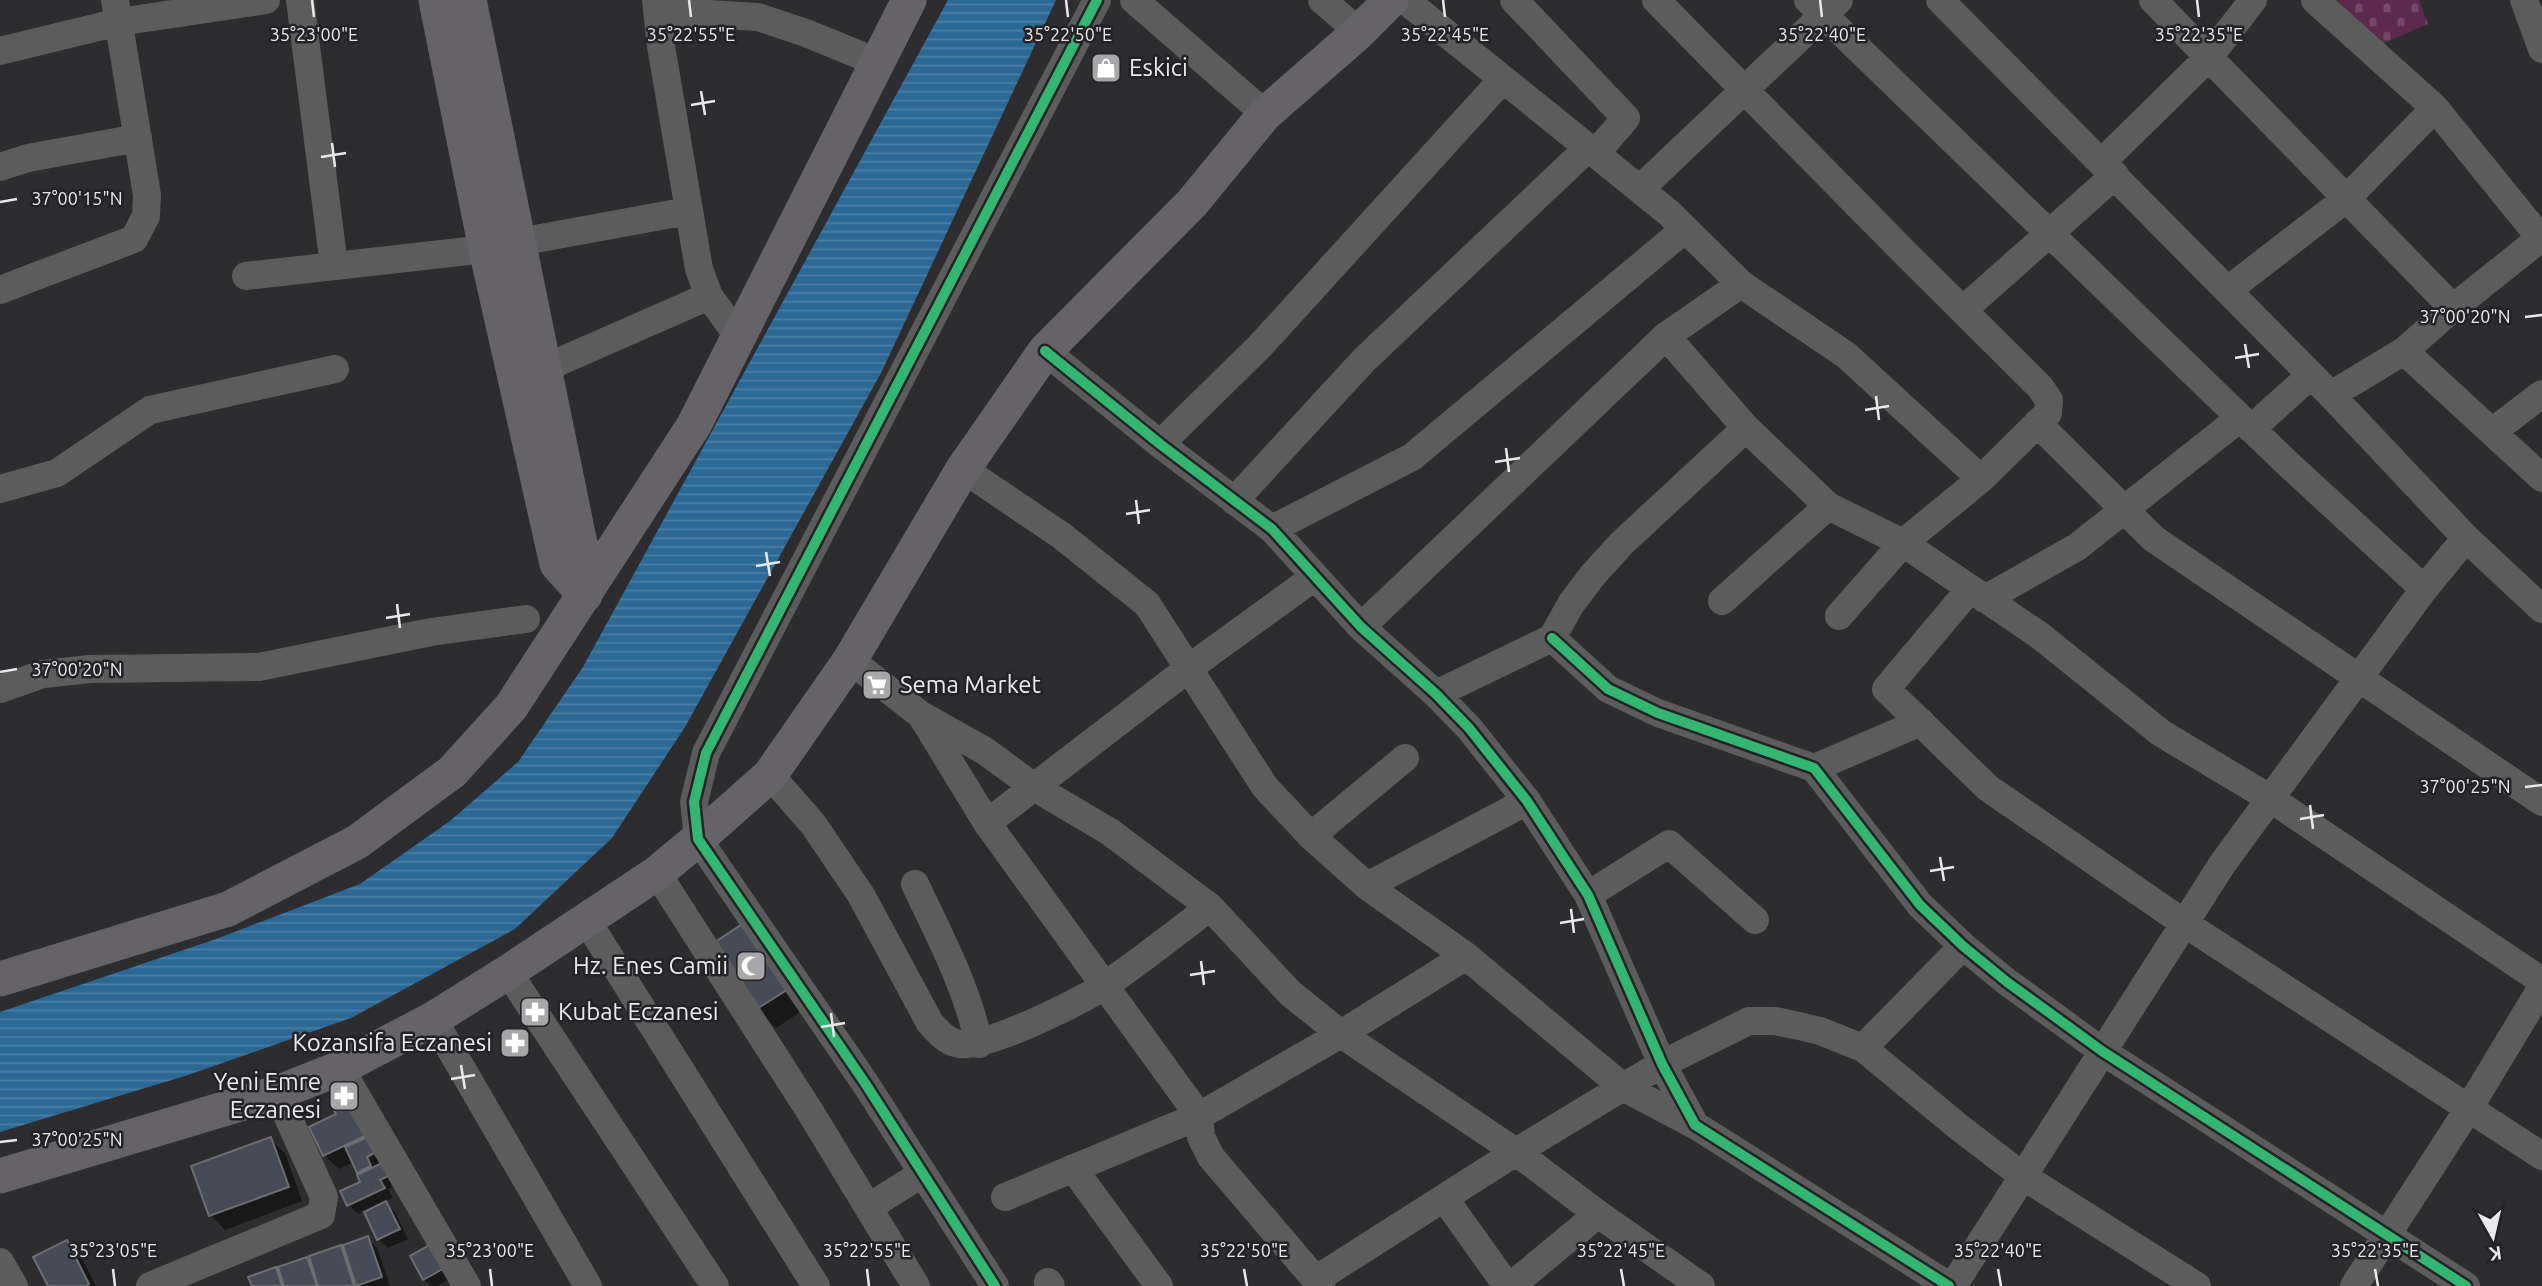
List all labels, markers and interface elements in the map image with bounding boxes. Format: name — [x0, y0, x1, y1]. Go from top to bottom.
text: 35°23'00"E — [270, 24, 358, 44]
text: 35°22'55"E — [647, 24, 735, 44]
text: 35°22'50"E — [1024, 24, 1112, 44]
text: 35°22'45"E — [1401, 24, 1489, 44]
text: 35°22'40"E — [1778, 24, 1866, 44]
text: 35°22'35"E — [2155, 24, 2243, 44]
shop icon: Eskici — [1089, 51, 1123, 85]
place label: Eskici — [1129, 54, 1188, 81]
text: 37°00'15"N — [31, 188, 123, 208]
text: 37°00'20"N — [2419, 306, 2511, 326]
text: 37°00'20"N — [31, 659, 123, 679]
supermarket icon: Sema Market — [860, 668, 894, 702]
place label: Sema Market — [900, 671, 1042, 698]
text: 37°00'25"N — [2419, 776, 2511, 796]
mosque icon: Hz. Enes Camii — [734, 949, 768, 983]
place label: Hz. Enes Camii — [573, 952, 728, 979]
pharmacy icon: Kubat Eczanesi — [518, 995, 552, 1029]
place label: Kubat Eczanesi — [558, 998, 719, 1025]
pharmacy icon: Kozansifa Eczanesi — [498, 1026, 532, 1060]
place label: Kozansifa Eczanesi — [293, 1029, 492, 1056]
place label: Yeni Emre Eczanesi — [213, 1068, 321, 1123]
pharmacy icon: Yeni Emre Eczanesi — [327, 1079, 361, 1113]
text: 37°00'25"N — [31, 1129, 123, 1149]
north arrow — [2458, 1202, 2528, 1272]
text: 35°23'05"E — [69, 1240, 157, 1260]
text: 35°23'00"E — [446, 1240, 534, 1260]
text: 35°22'55"E — [823, 1240, 911, 1260]
text: 35°22'50"E — [1200, 1240, 1288, 1260]
text: 35°22'45"E — [1577, 1240, 1665, 1260]
text: 35°22'40"E — [1954, 1240, 2042, 1260]
text: 35°22'35"E — [2331, 1240, 2419, 1260]
text: K — [2487, 1242, 2503, 1266]

